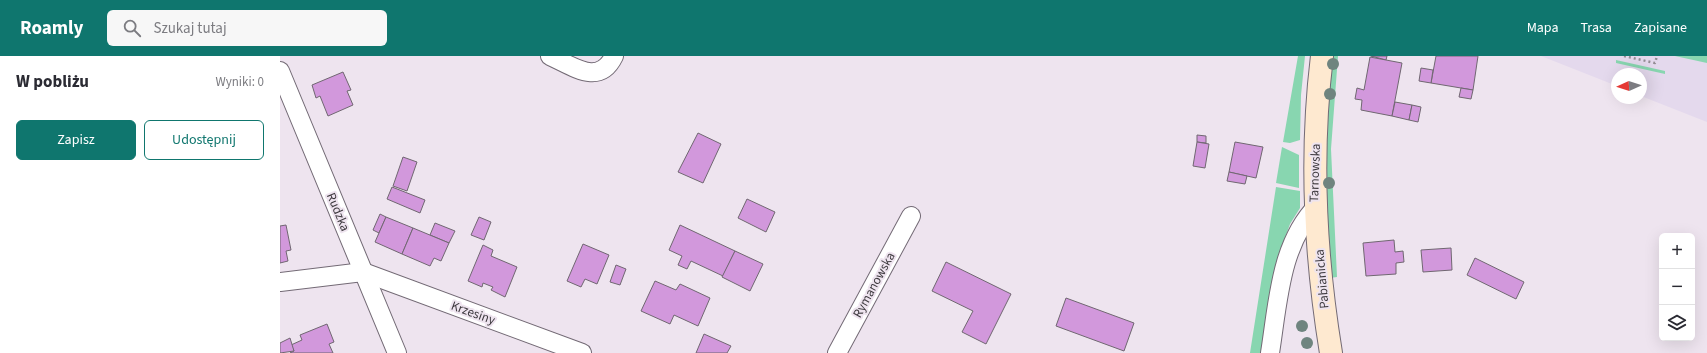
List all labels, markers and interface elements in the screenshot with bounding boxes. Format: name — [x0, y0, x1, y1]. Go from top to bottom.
search box — [107, 10, 387, 46]
text: Roamly — [20, 15, 83, 42]
icon: search — [121, 17, 143, 39]
text: Szukaj tutaj — [153, 18, 227, 39]
text: Mapa — [1527, 18, 1559, 38]
text: Trasa — [1581, 18, 1612, 38]
text: Zapisane — [1634, 18, 1687, 38]
north arrow — [1611, 68, 1647, 104]
text: W pobliżu — [16, 70, 89, 94]
text: Wyniki: 0 — [215, 73, 264, 91]
button: Zapisz — [16, 120, 136, 160]
button: Udostępnij — [144, 120, 264, 160]
street label: Tarnowska — [1305, 143, 1325, 203]
street label: Rudzka — [322, 190, 354, 234]
map controls — [1659, 233, 1695, 341]
button: + — [1659, 233, 1695, 269]
street label: Rymanowska — [849, 249, 899, 321]
street label: Pabianicka — [1310, 249, 1334, 309]
button: − — [1659, 269, 1695, 305]
street label: Krzesiny — [448, 297, 498, 329]
button: layers — [1659, 305, 1695, 341]

